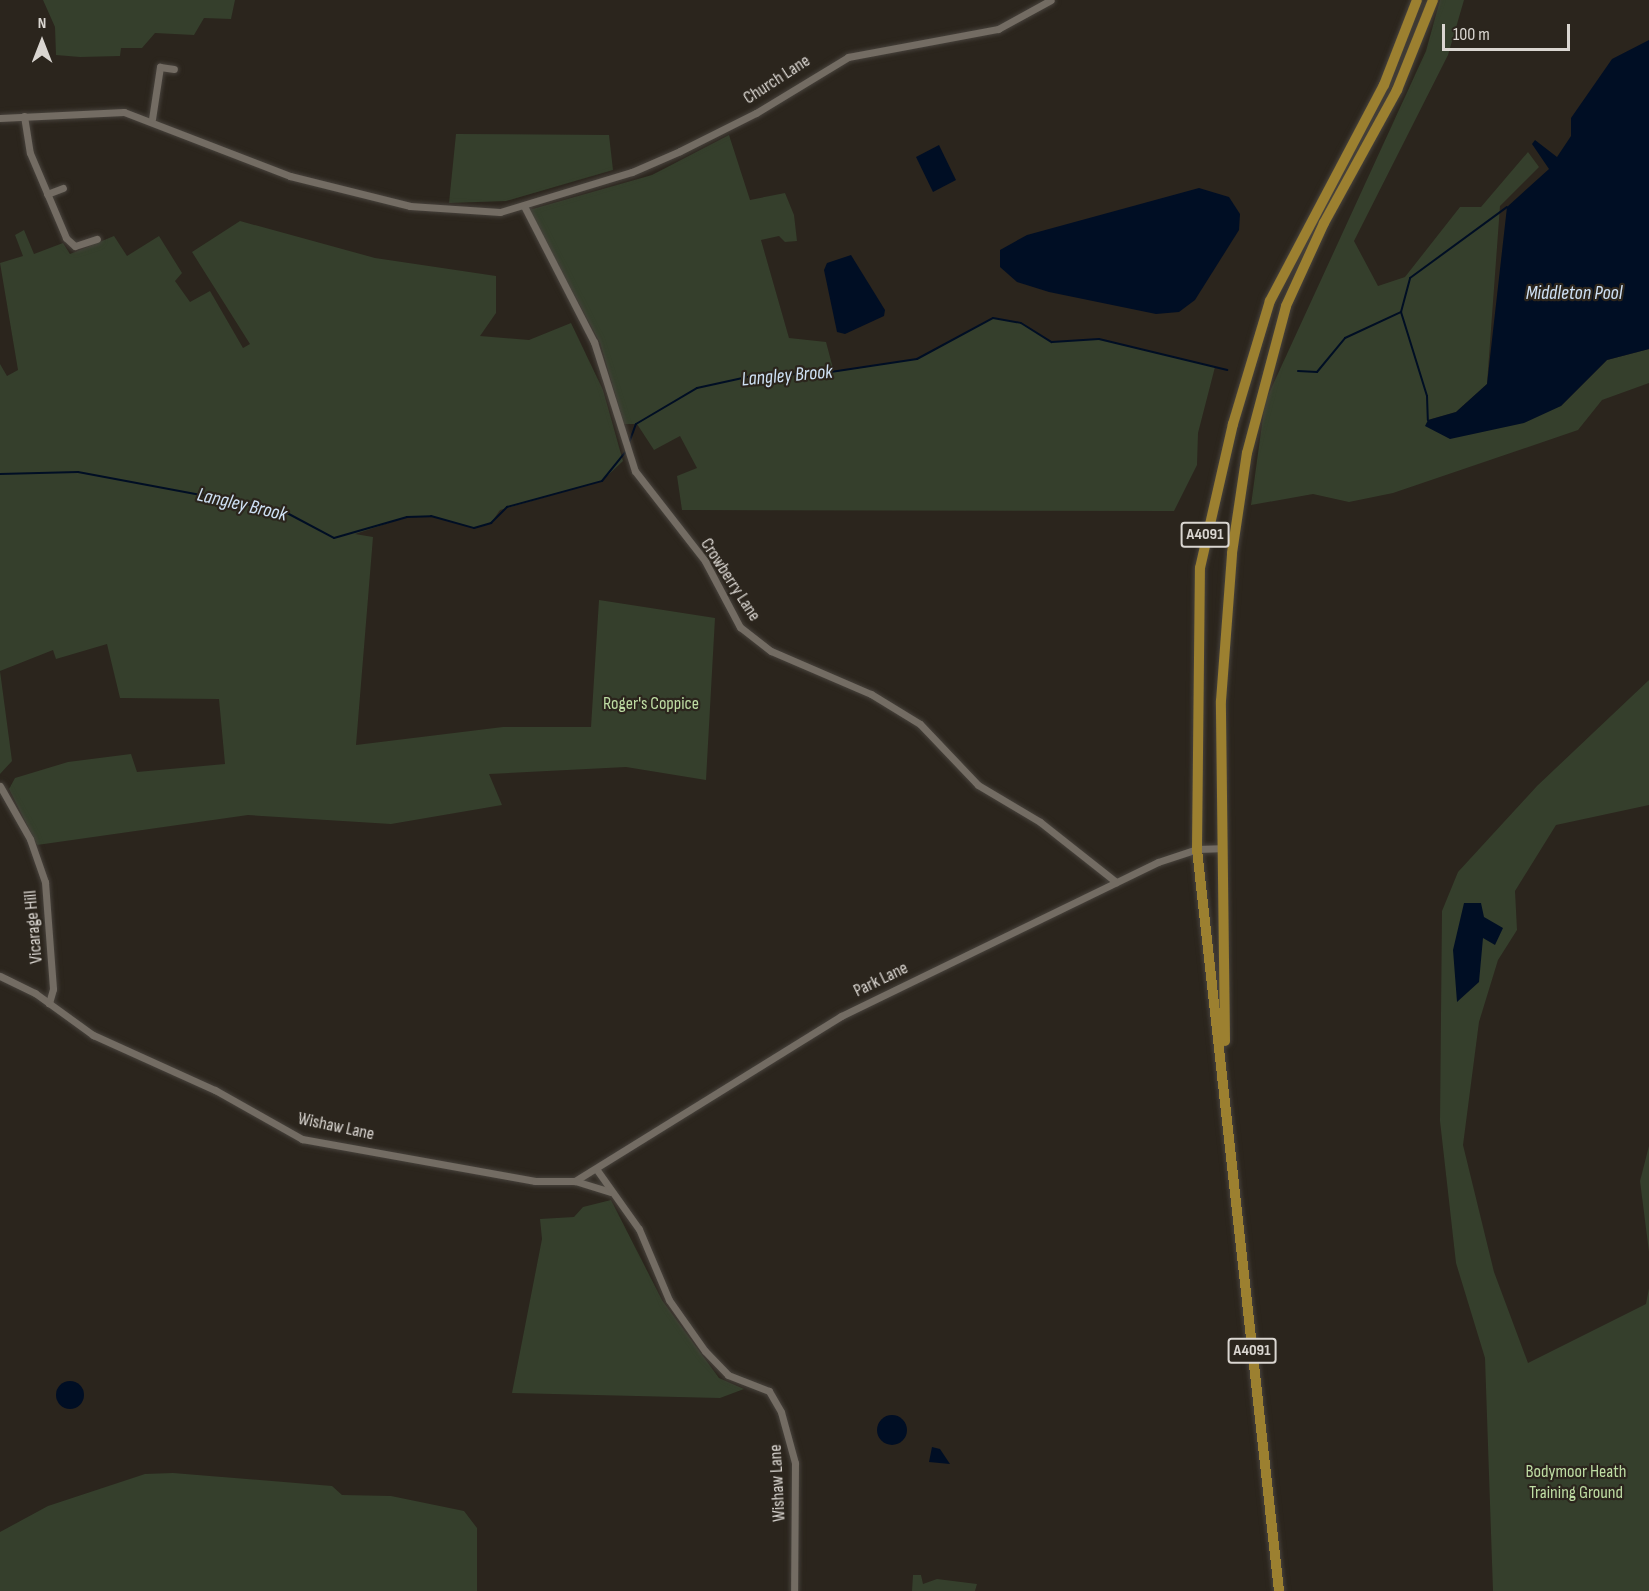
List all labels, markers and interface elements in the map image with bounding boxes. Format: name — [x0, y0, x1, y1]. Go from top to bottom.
north arrow — [12, 12, 72, 72]
scale bar — [1445, 12, 1572, 50]
text: N — [38, 14, 46, 33]
text: 100 m — [1453, 24, 1490, 45]
street label: Church Lane — [740, 50, 814, 110]
water label: Middleton Pool — [1526, 281, 1622, 305]
water label: Langley Brook — [740, 360, 834, 392]
water label: Langley Brook — [195, 483, 289, 527]
road number: A4091 — [1180, 522, 1230, 548]
street label: Crowberry Lane — [695, 534, 765, 626]
park label: Roger's Coppice — [603, 693, 699, 715]
street label: Vicarage Hill — [20, 889, 48, 965]
street label: Park Lane — [850, 958, 912, 1002]
street label: Wishaw Lane — [296, 1108, 376, 1146]
road number: A4091 — [1226, 1338, 1278, 1364]
street label: Wishaw Lane — [765, 1444, 791, 1522]
park label: Bodymoor Heath Training Ground — [1526, 1462, 1626, 1504]

